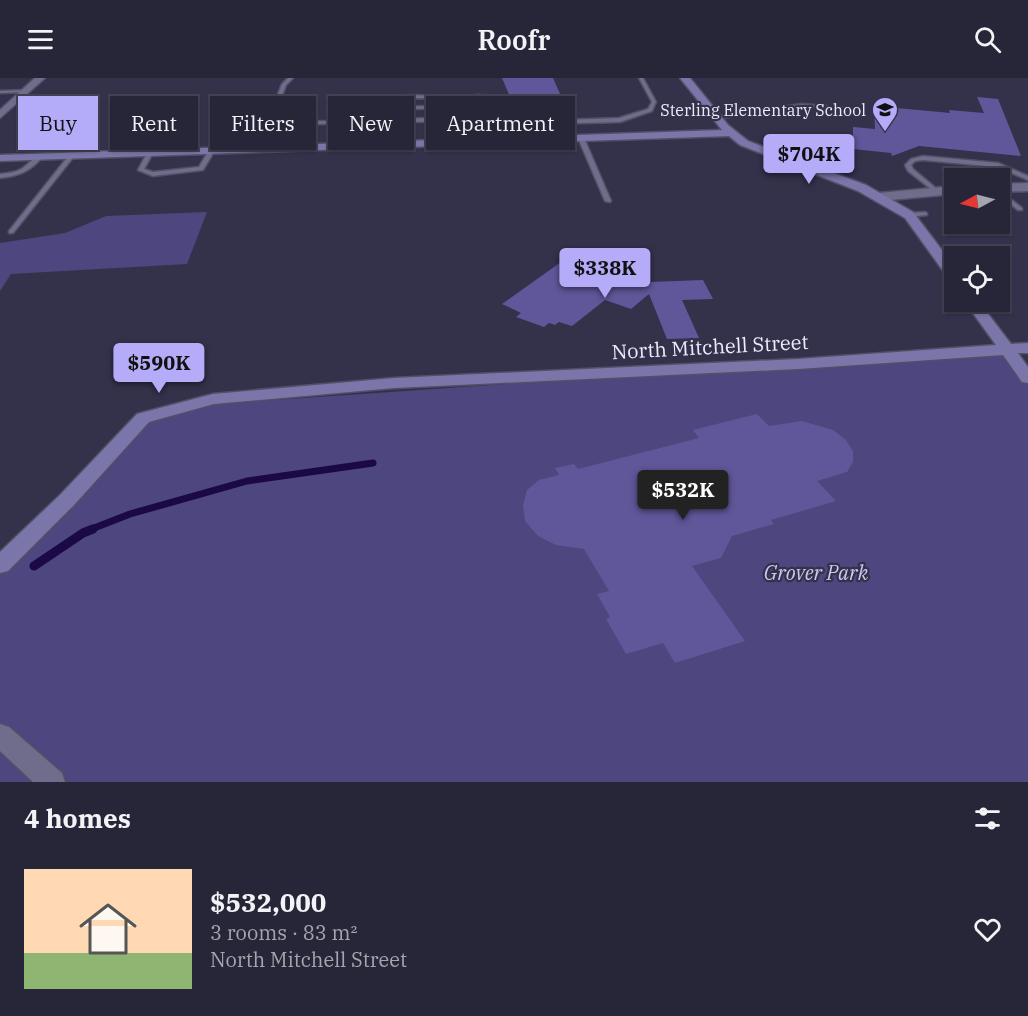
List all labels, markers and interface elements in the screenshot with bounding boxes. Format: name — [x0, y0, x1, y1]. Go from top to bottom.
text: Roofr — [477, 22, 551, 57]
icon: menu — [24, 23, 57, 56]
icon: search — [971, 23, 1004, 56]
school or university icon: Sterling Elementary School — [870, 95, 900, 133]
chip: Buy — [18, 96, 98, 150]
chip: Rent — [110, 96, 198, 150]
chip: Filters — [210, 96, 316, 150]
chip: New — [328, 96, 414, 150]
chip: Apartment — [426, 96, 575, 150]
place label: Sterling Elementary School — [660, 100, 866, 120]
pin: $704K — [767, 134, 851, 185]
text: $704K — [777, 140, 841, 167]
north arrow — [944, 168, 1010, 234]
map controls — [944, 168, 1010, 312]
button: locate — [944, 246, 1010, 312]
pin: $338K — [563, 248, 647, 299]
text: $338K — [573, 254, 637, 281]
street label: North Mitchell Street — [611, 328, 809, 365]
pin: $590K — [117, 343, 201, 394]
text: $590K — [127, 349, 191, 376]
pin: $532K — [641, 470, 725, 521]
text: $532K — [651, 476, 715, 503]
park label: Grover Park — [764, 559, 869, 586]
text: 4 homes — [24, 801, 131, 835]
icon: filters — [971, 802, 1004, 835]
text: $532,000 — [210, 885, 326, 919]
icon: home — [72, 893, 144, 965]
icon: heart — [971, 913, 1004, 946]
text: 3 rooms · 83 m² — [210, 919, 357, 946]
text: North Mitchell Street — [210, 946, 407, 973]

